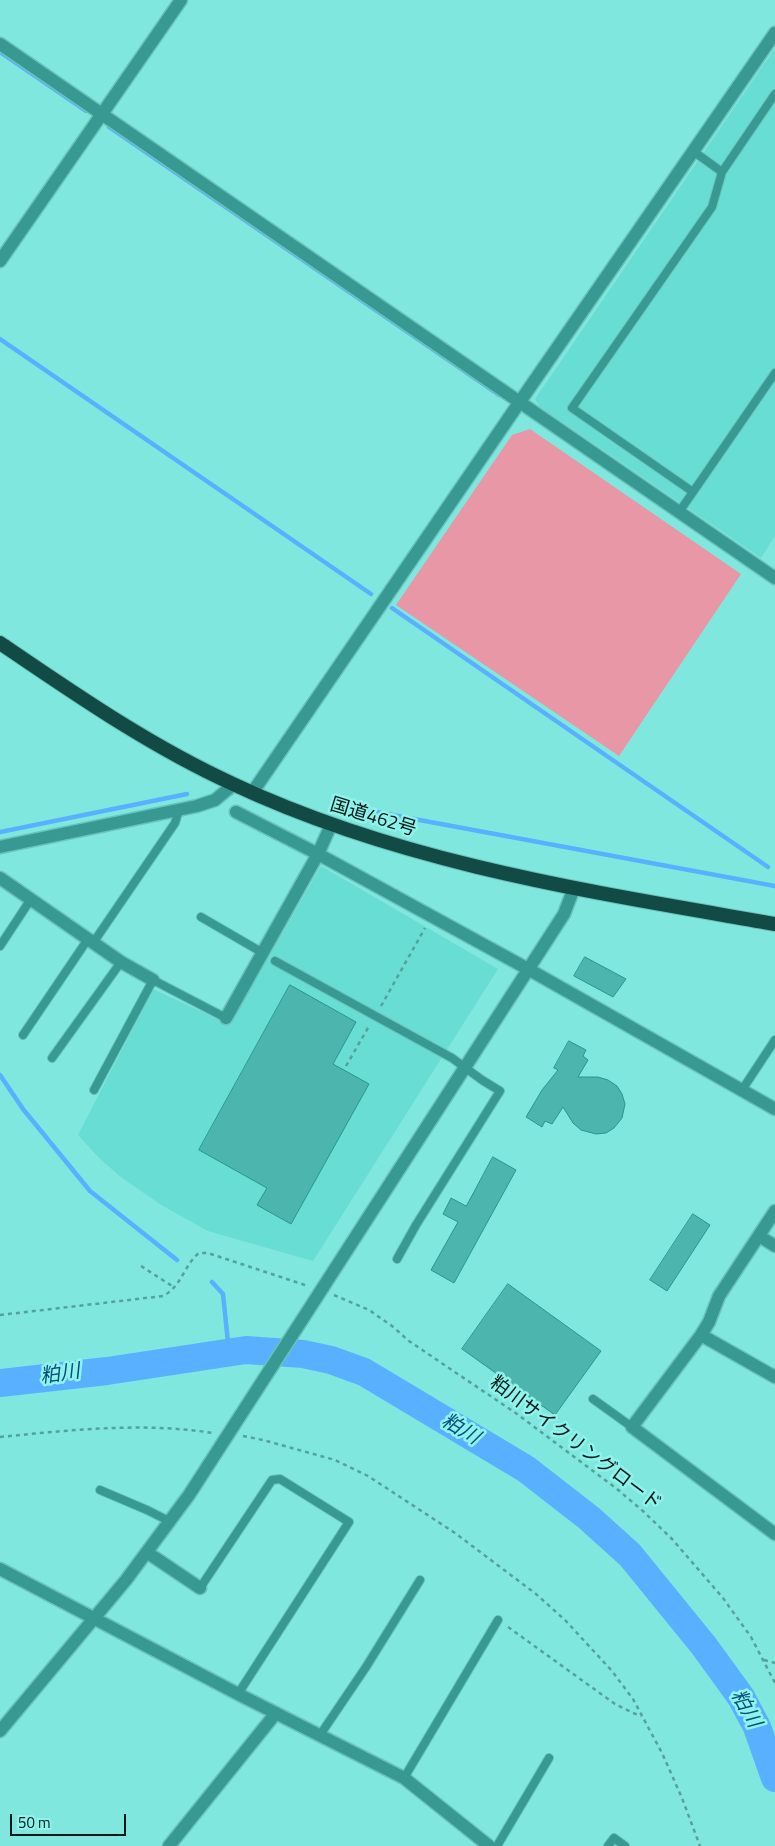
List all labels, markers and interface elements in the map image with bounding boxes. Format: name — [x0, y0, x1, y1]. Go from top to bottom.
street label: 国道462号 — [327, 794, 419, 842]
water label: 粕川 — [39, 1360, 81, 1390]
street label: 粕川サイクリングロード — [485, 1372, 665, 1516]
water label: 粕川 — [437, 1409, 483, 1451]
water label: 粕川 — [725, 1686, 765, 1732]
scale bar — [12, 1804, 129, 1836]
text: 50 m — [18, 1811, 51, 1834]

